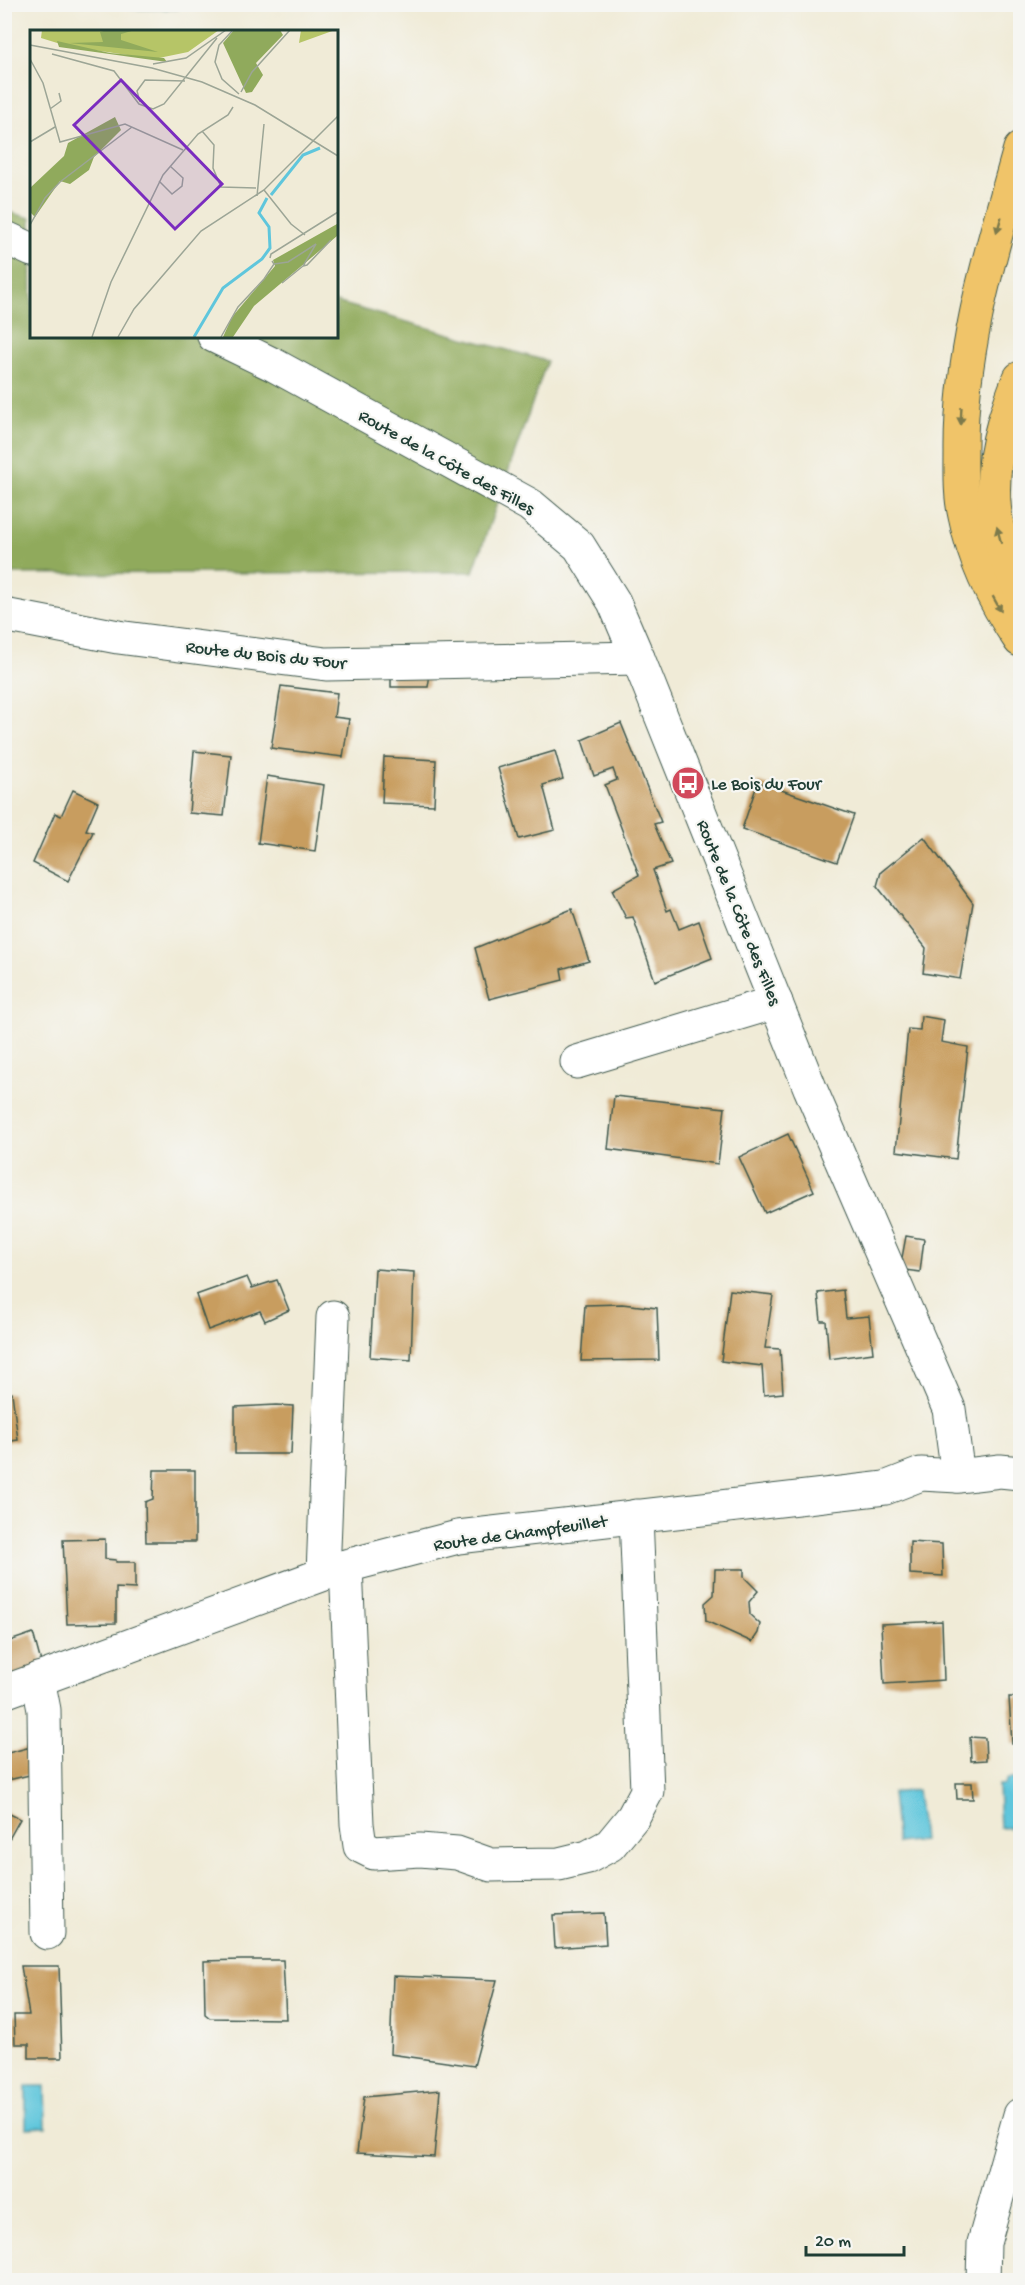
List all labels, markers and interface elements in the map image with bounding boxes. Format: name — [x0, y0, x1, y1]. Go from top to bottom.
inset map — [30, 30, 338, 338]
one-way arrow — [993, 216, 1003, 234]
street label: Route de la Côte des Filles — [354, 406, 539, 521]
one-way arrow — [956, 406, 965, 425]
one-way arrow — [994, 526, 1003, 544]
one-way arrow — [992, 596, 1003, 612]
street label: Route du Bois du Four — [184, 638, 349, 676]
bus stop icon: Le Bois du Four — [670, 765, 706, 801]
place label: Le Bois du Four — [711, 775, 823, 796]
street label: Route de la Côte des Filles — [691, 817, 785, 1010]
street label: Route de Champfeuillet — [432, 1512, 610, 1557]
scale bar — [806, 2219, 904, 2257]
text: 20 m — [815, 2232, 851, 2253]

